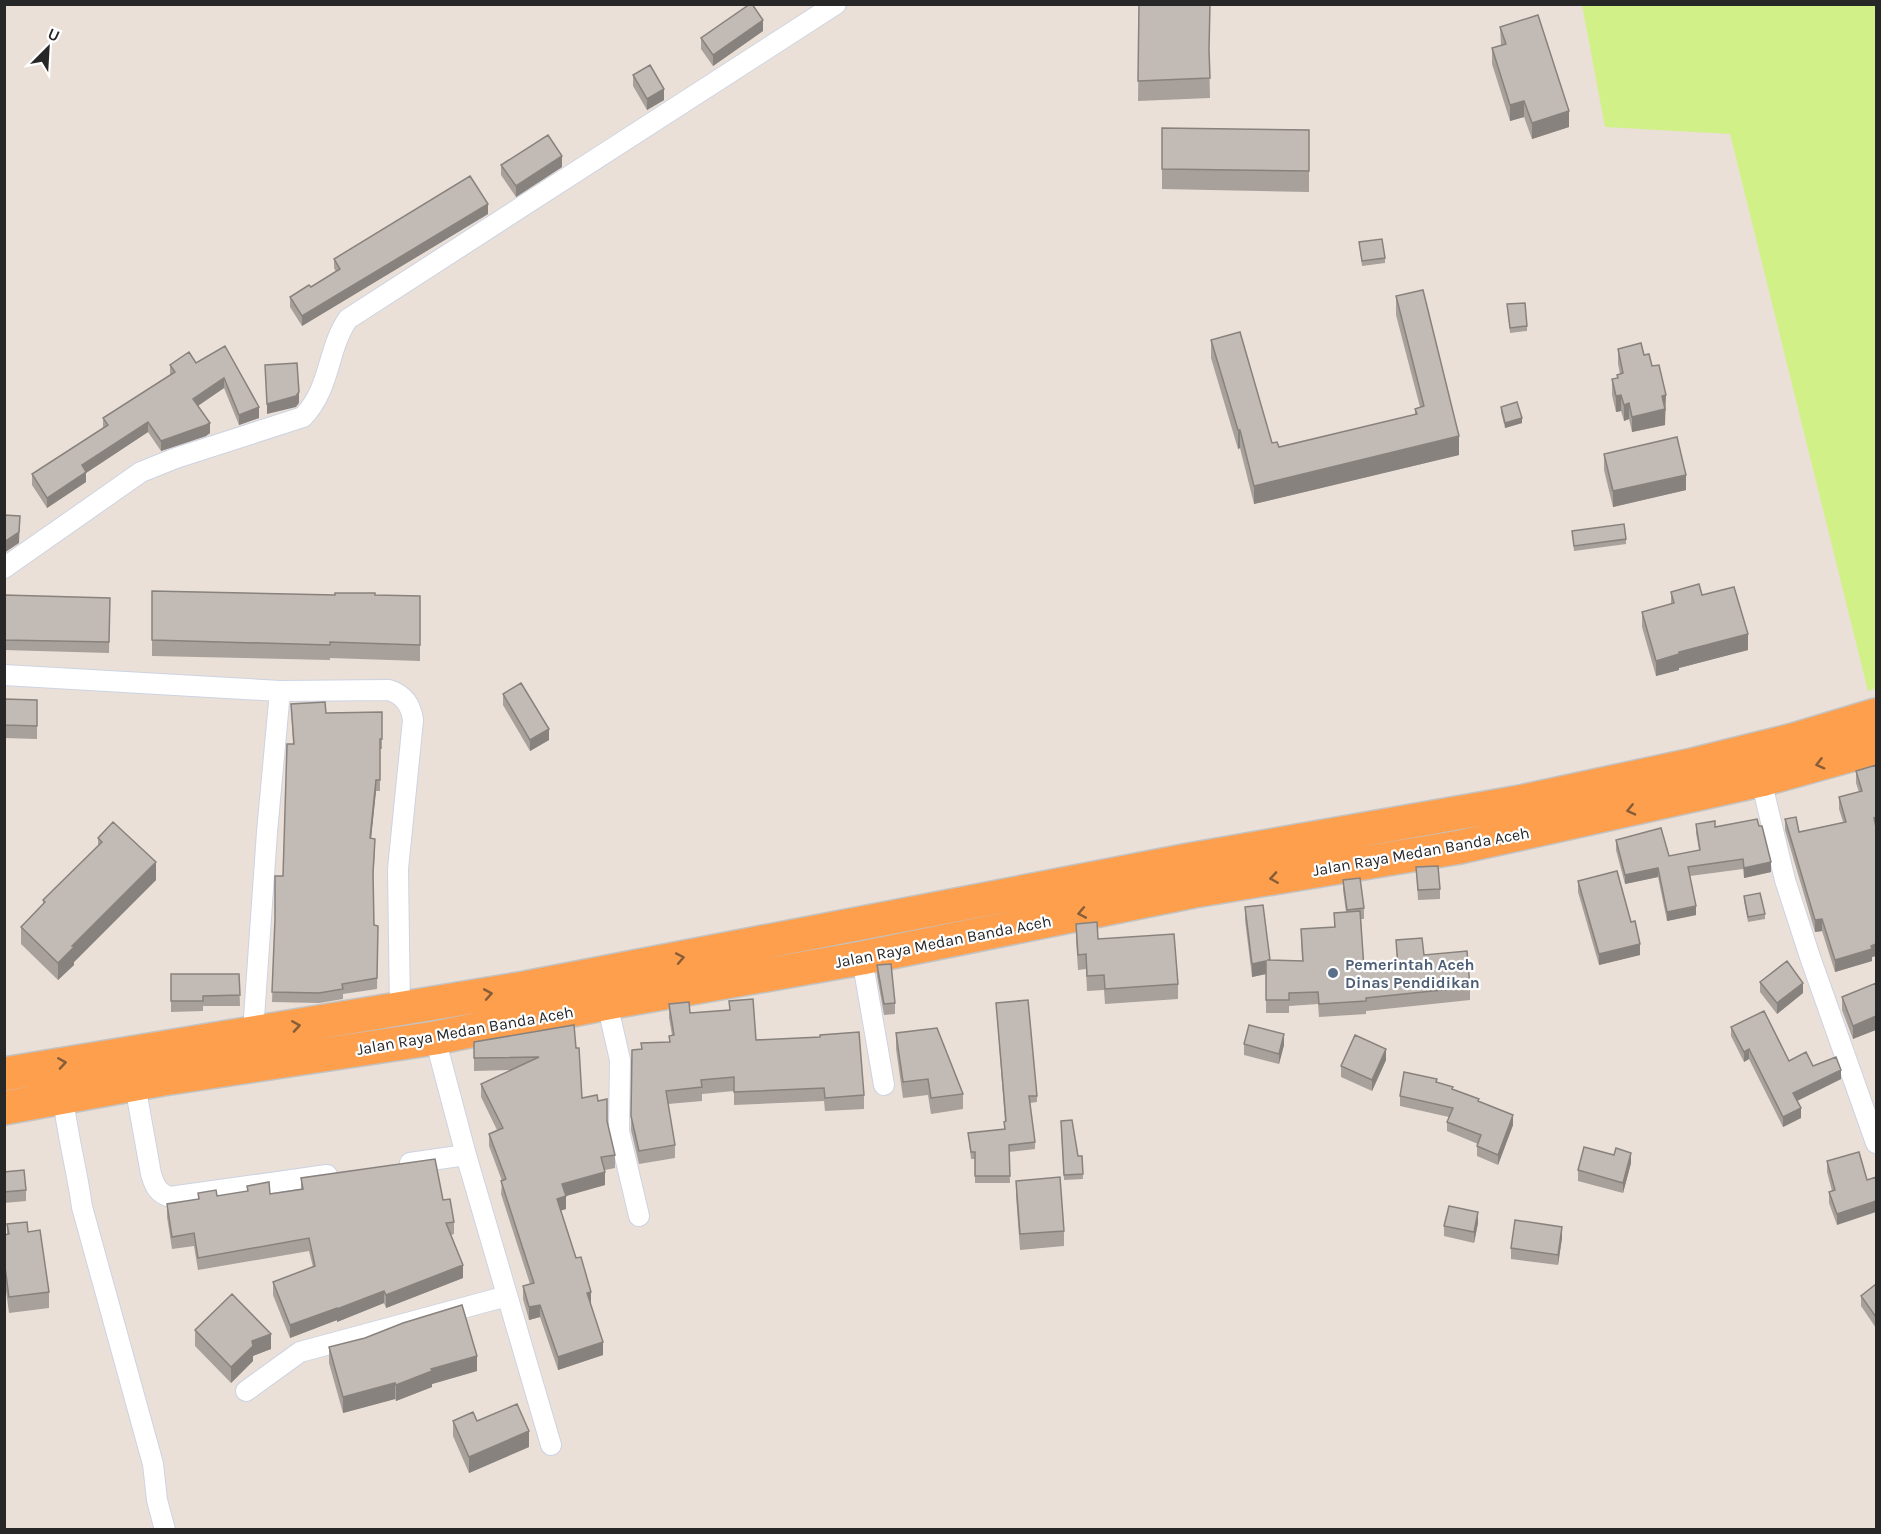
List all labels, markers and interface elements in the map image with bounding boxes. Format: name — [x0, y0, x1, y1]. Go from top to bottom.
north arrow — [18, 18, 78, 78]
text: U — [45, 24, 63, 46]
one-way arrow — [1815, 757, 1826, 769]
one-way arrow — [1626, 802, 1636, 815]
street label: Jalan Raya Medan Banda Aceh — [1311, 823, 1531, 880]
one-way arrow — [1270, 871, 1279, 883]
one-way arrow — [1078, 906, 1088, 919]
street label: Jalan Raya Medan Banda Aceh — [833, 911, 1053, 972]
one-way arrow — [675, 952, 685, 965]
place label: Pemerintah Aceh Dinas Pendidikan — [1345, 955, 1480, 992]
marker: Pemerintah Aceh Dinas Pendidikan — [1326, 966, 1340, 980]
one-way arrow — [484, 989, 493, 1001]
street label: Jalan Raya Medan Banda Aceh — [355, 1002, 575, 1059]
one-way arrow — [291, 1020, 301, 1032]
one-way arrow — [57, 1058, 67, 1070]

